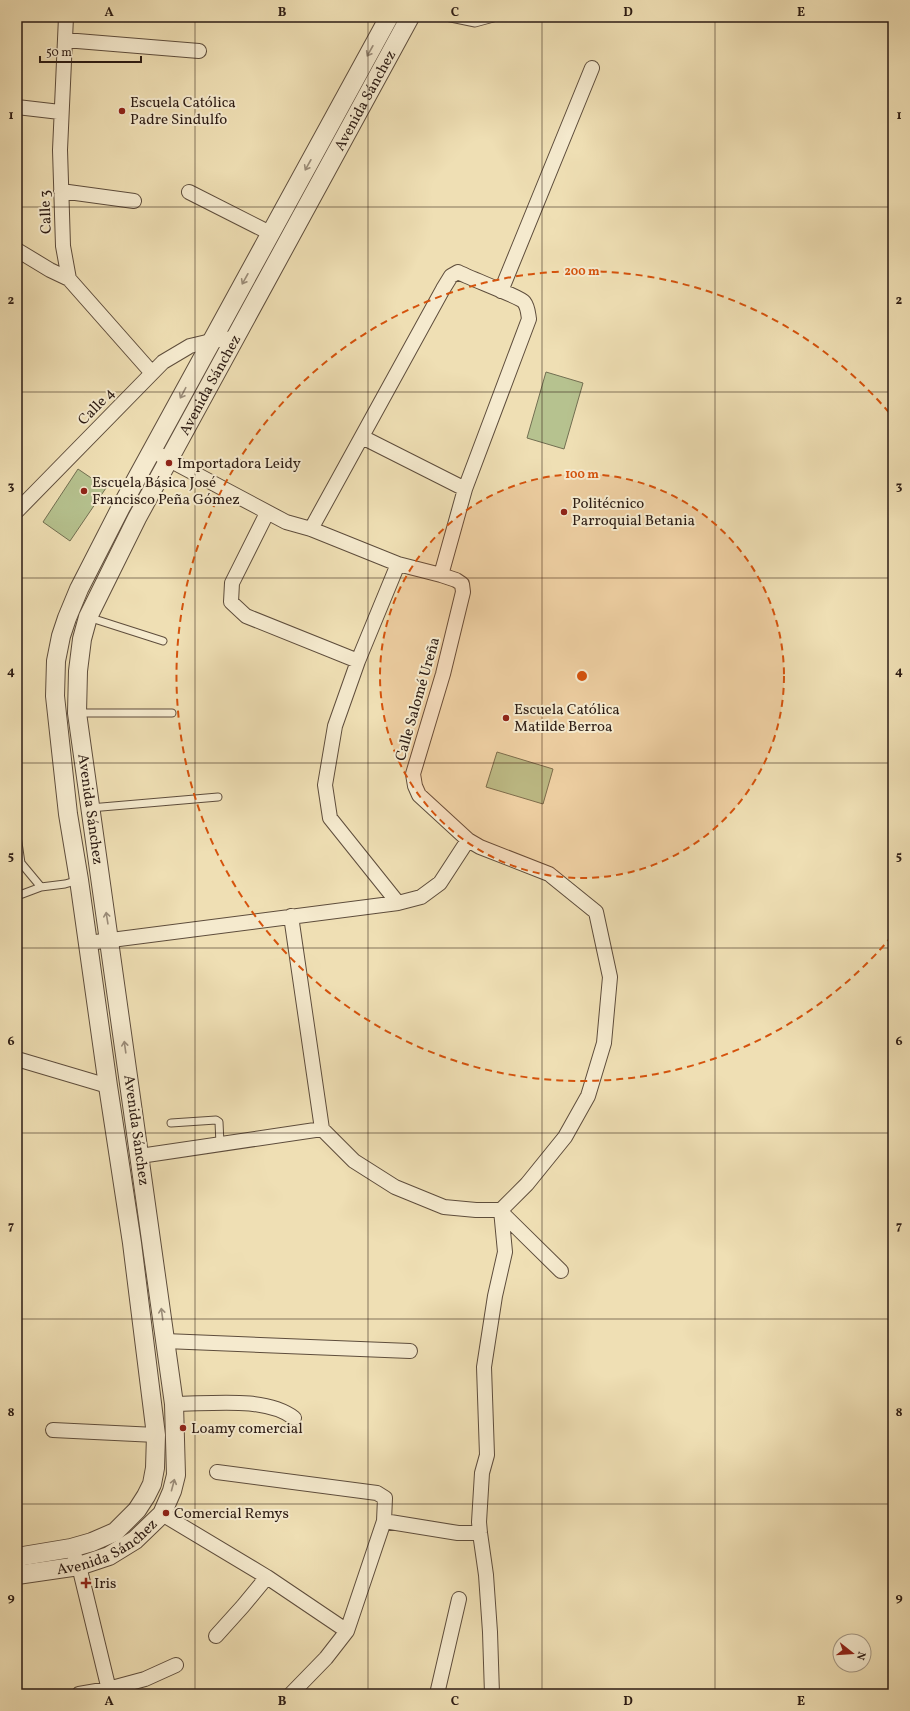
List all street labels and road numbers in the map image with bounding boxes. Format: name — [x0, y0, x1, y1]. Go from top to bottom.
street label: Avenida Sánchez — [330, 47, 402, 155]
street label: Calle 3 — [35, 190, 58, 234]
street label: Avenida Sánchez — [175, 331, 247, 439]
street label: Calle 4 — [74, 383, 120, 431]
street label: Calle Salomé Ureña — [391, 635, 446, 764]
street label: Avenida Sánchez — [71, 753, 108, 866]
street label: Avenida Sánchez — [117, 1074, 154, 1187]
street label: Avenida Sánchez — [55, 1515, 163, 1581]

